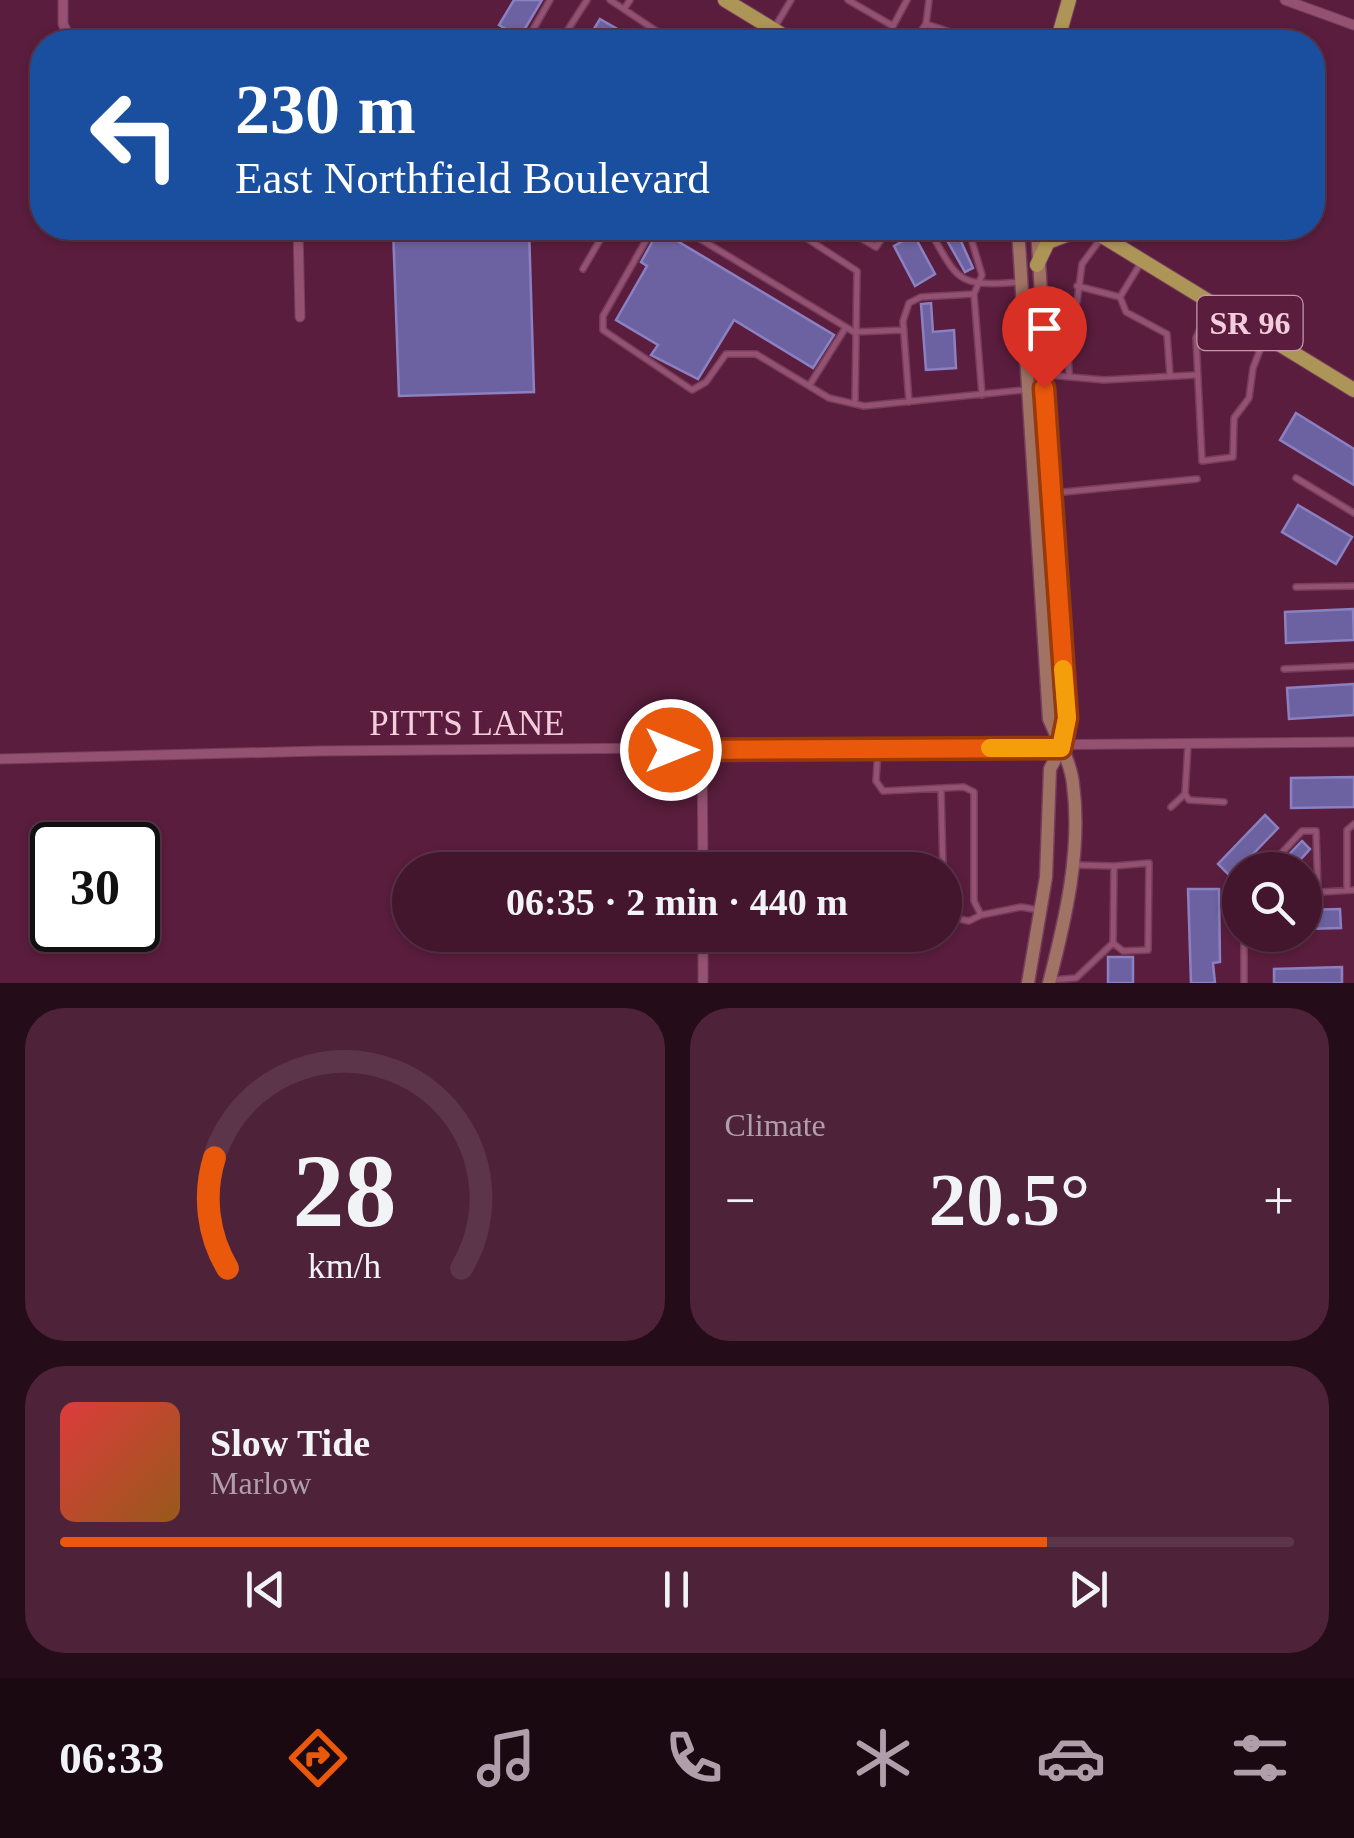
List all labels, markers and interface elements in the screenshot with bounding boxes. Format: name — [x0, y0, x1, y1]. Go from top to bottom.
icon: left — [70, 70, 200, 200]
text: 230 m — [235, 71, 416, 148]
text: East Northfield Boulevard — [235, 153, 710, 203]
pin — [1002, 286, 1087, 389]
road number: SR 96 — [1198, 296, 1302, 350]
icon: arrive — [1017, 301, 1072, 356]
position arrow — [619, 698, 723, 802]
street label: PITTS LANE — [369, 704, 565, 743]
speed limit sign: 30 — [30, 822, 160, 952]
map controls — [1222, 852, 1322, 952]
button: search — [1222, 852, 1322, 952]
text: 06:35 · 2 min · 440 m — [506, 881, 848, 923]
text: Climate — [725, 1107, 826, 1143]
text: 28 — [293, 1133, 397, 1248]
text: 20.5° — [929, 1158, 1090, 1241]
text: − — [725, 1170, 756, 1231]
text: + — [1263, 1170, 1294, 1231]
text: km/h — [308, 1246, 382, 1286]
text: Slow Tide — [210, 1422, 370, 1464]
text: Marlow — [210, 1465, 311, 1501]
icon: previous — [238, 1562, 293, 1617]
icon: pause — [649, 1562, 704, 1617]
icon: next — [1061, 1562, 1116, 1617]
icon: directions — [283, 1723, 353, 1793]
icon: music — [471, 1723, 541, 1793]
icon: phone — [659, 1723, 729, 1793]
icon: climate — [848, 1723, 918, 1793]
icon: car — [1036, 1723, 1106, 1793]
icon: filters — [1225, 1723, 1295, 1793]
text: 06:33 — [59, 1733, 164, 1783]

